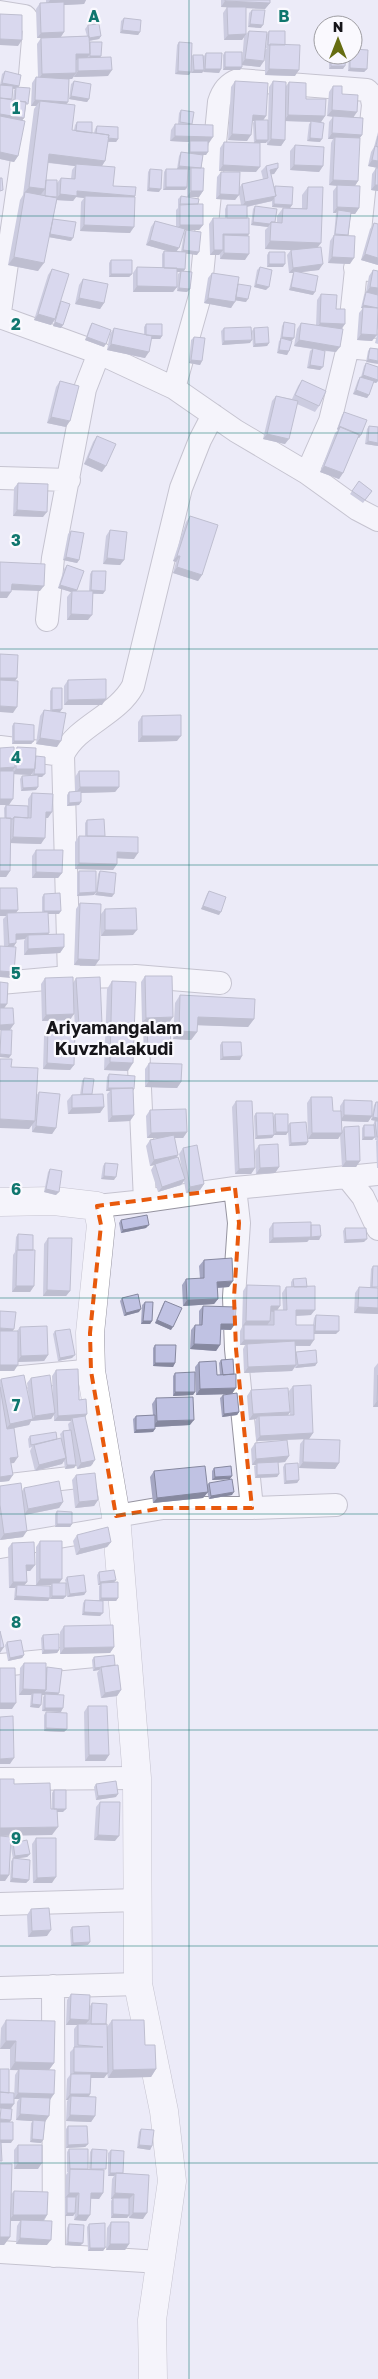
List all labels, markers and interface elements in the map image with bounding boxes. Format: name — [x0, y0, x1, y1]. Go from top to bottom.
text: A — [88, 6, 100, 26]
text: B — [278, 6, 290, 26]
north arrow — [313, 15, 363, 65]
text: N — [333, 18, 343, 35]
text: 1 — [12, 98, 20, 118]
text: 2 — [11, 314, 21, 334]
text: 3 — [11, 530, 21, 550]
text: 4 — [11, 747, 21, 767]
text: 5 — [11, 963, 21, 983]
district label: Ariyamangalam Kuvzhalakudi — [46, 1016, 182, 1059]
text: 6 — [11, 1179, 21, 1199]
text: 7 — [12, 1395, 21, 1415]
text: 8 — [11, 1612, 21, 1632]
text: 9 — [11, 1828, 21, 1848]

